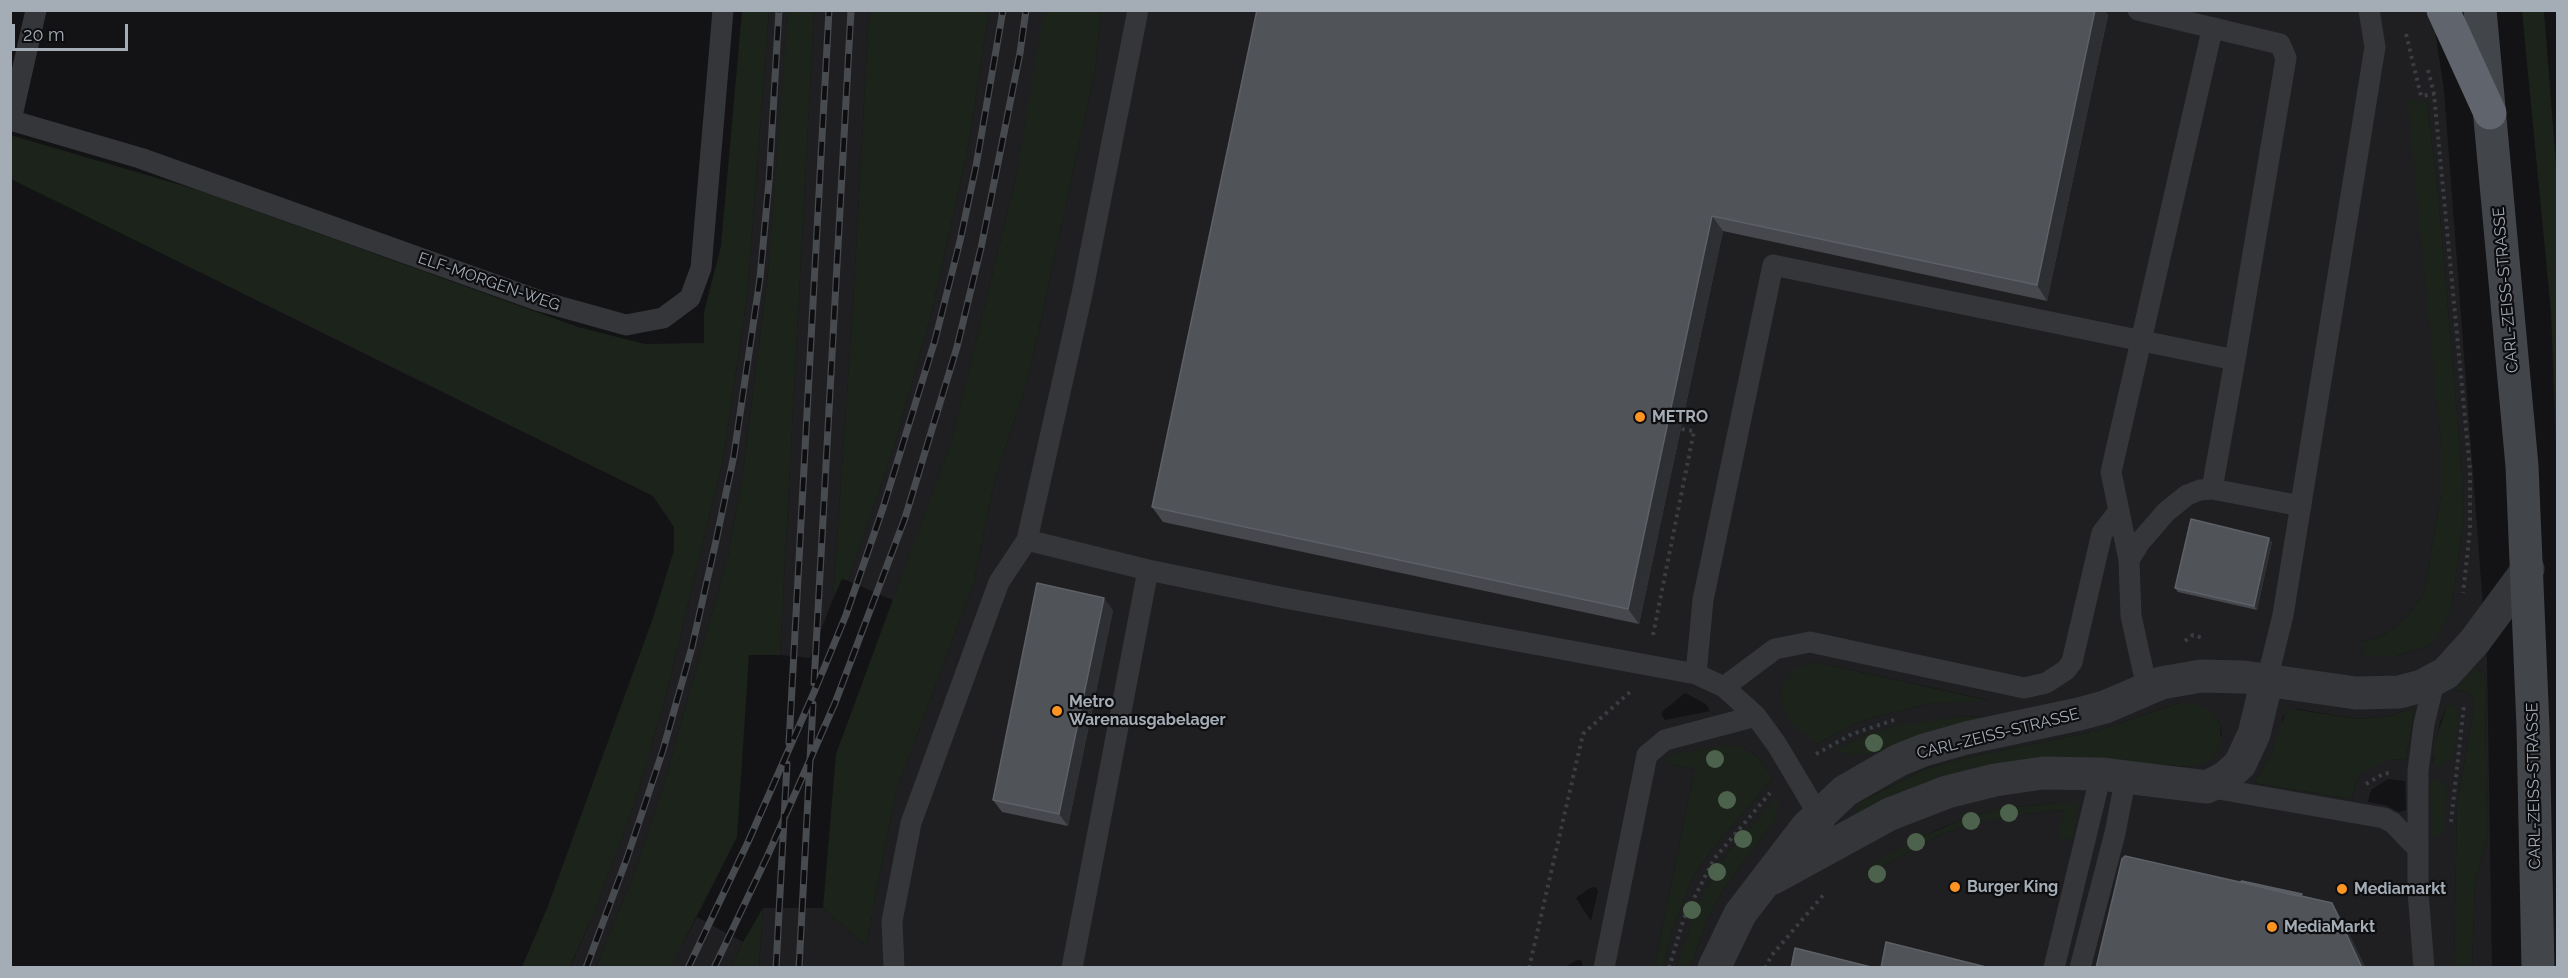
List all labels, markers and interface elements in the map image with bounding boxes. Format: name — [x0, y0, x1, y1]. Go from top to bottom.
scale bar — [15, 12, 130, 50]
text: 20 m — [23, 24, 65, 45]
street label: CARL-ZEISS-STRASSE — [2489, 206, 2523, 374]
street label: ELF-MORGEN-WEG — [415, 249, 563, 315]
place label: METRO — [1652, 407, 1708, 427]
marker: METRO — [1633, 410, 1647, 424]
place label: Metro Warenausgabelager — [1069, 692, 1226, 730]
street label: CARL-ZEISS-STRASSE — [2523, 703, 2545, 869]
marker: Metro Warenausgabelager — [1050, 704, 1064, 718]
street label: CARL-ZEISS-STRASSE — [1915, 705, 2081, 763]
place label: Burger King — [1967, 877, 2058, 897]
place label: Mediamarkt — [2354, 879, 2446, 899]
marker: Burger King — [1948, 880, 1962, 894]
marker: Mediamarkt — [2335, 882, 2349, 896]
place label: MediaMarkt — [2284, 917, 2375, 937]
marker: MediaMarkt — [2265, 920, 2279, 934]

